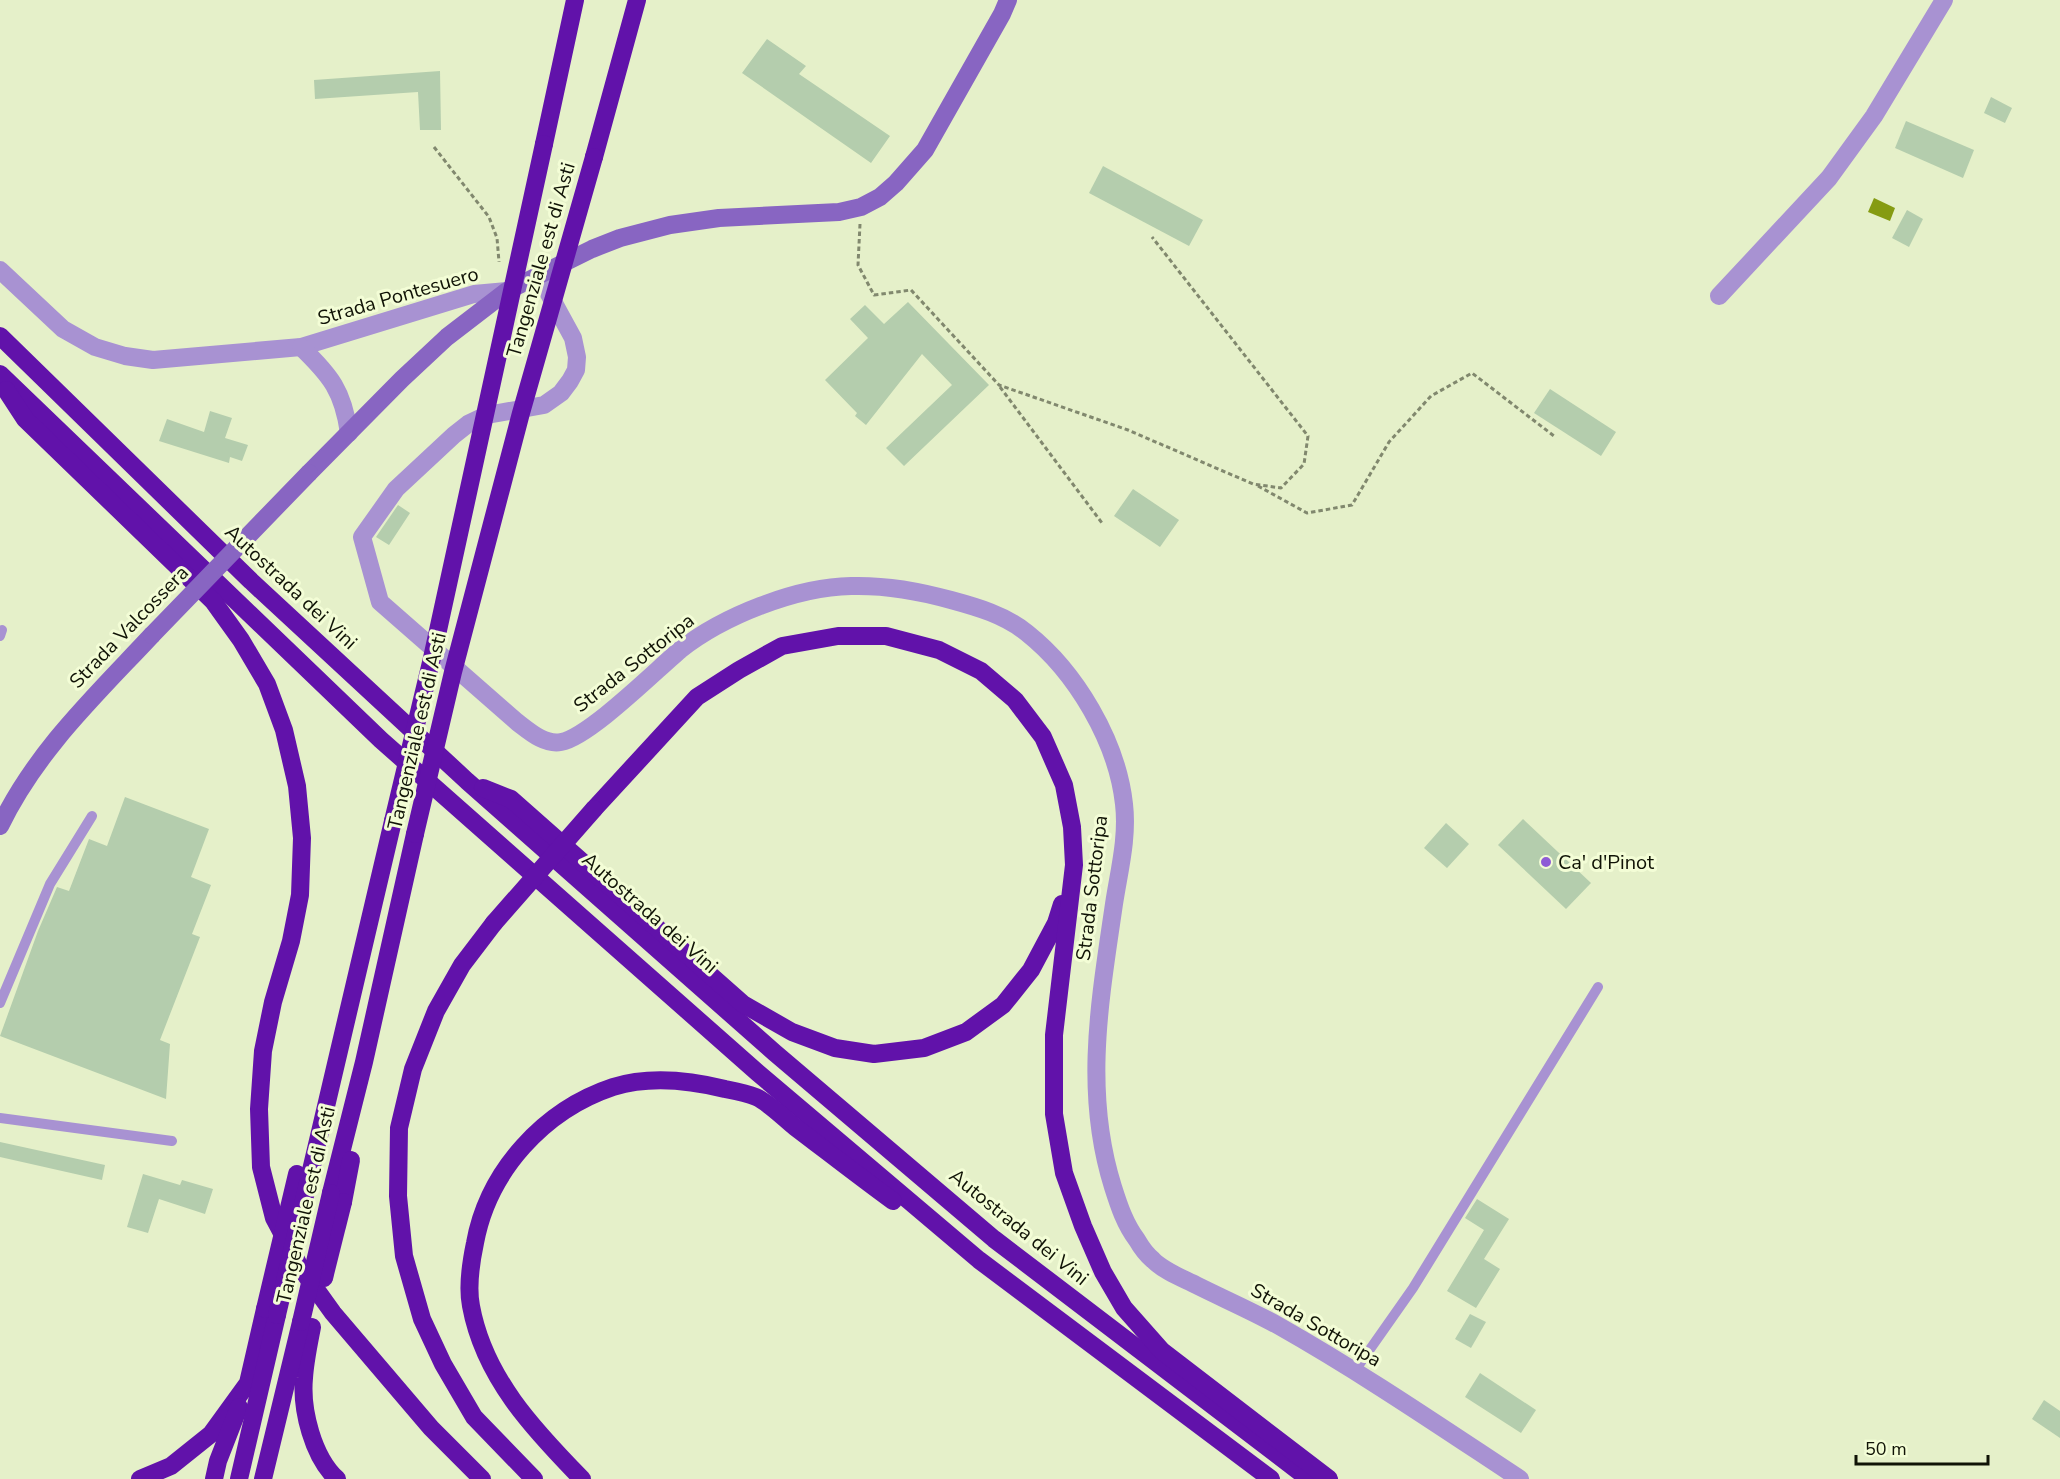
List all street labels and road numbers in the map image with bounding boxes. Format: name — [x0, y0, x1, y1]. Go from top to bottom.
street label: Tangenziale est di Asti — [500, 159, 582, 361]
street label: Strada Pontesuero — [314, 260, 482, 332]
street label: Autostrada dei Vini — [219, 519, 363, 655]
street label: Strada Valcossera — [63, 560, 195, 694]
street label: Strada Sottoripa — [568, 607, 700, 719]
street label: Tangenziale est di Asti — [381, 630, 453, 832]
street label: Strada Sottoripa — [1070, 814, 1114, 962]
street label: Autostrada dei Vini — [576, 846, 724, 980]
street label: Tangenziale est di Asti — [270, 1104, 342, 1306]
street label: Autostrada dei Vini — [944, 1162, 1094, 1292]
street label: Strada Sottoripa — [1246, 1277, 1386, 1373]

